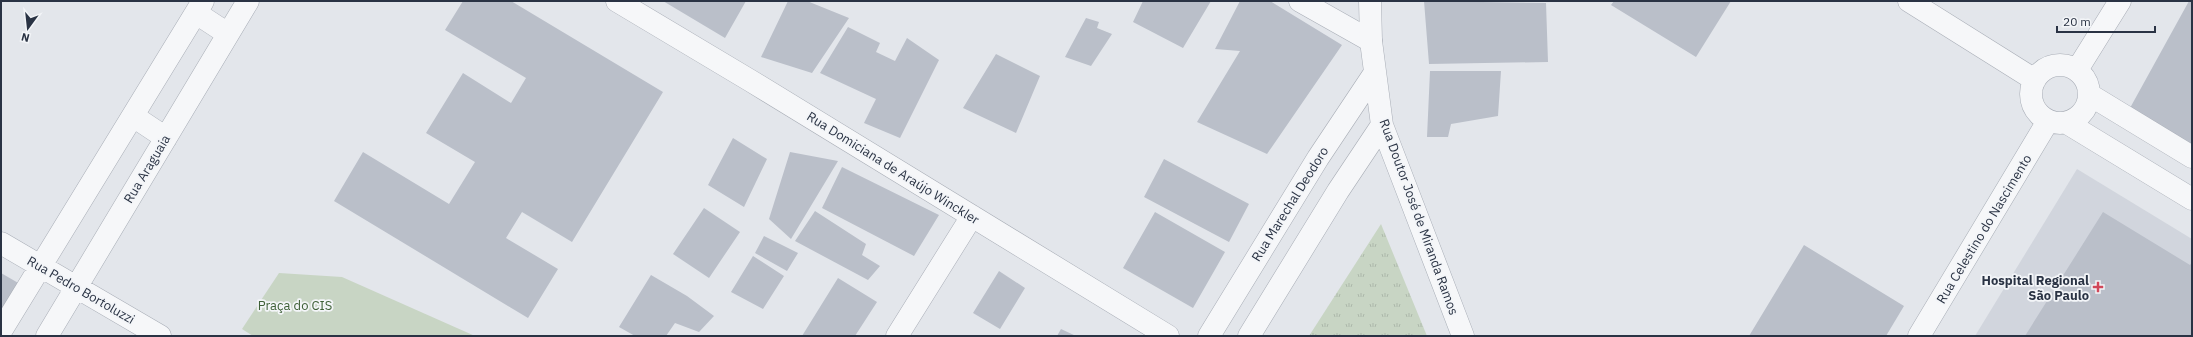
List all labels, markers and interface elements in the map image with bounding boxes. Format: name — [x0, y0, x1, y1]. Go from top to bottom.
north arrow — [8, 8, 48, 48]
scale bar — [2057, 8, 2155, 34]
text: 20 m — [2063, 14, 2091, 29]
text: N — [20, 30, 31, 45]
street label: Rua Domiciana de Araújo Winckler — [804, 108, 983, 228]
street label: Rua Doutor José de Miranda Ramos — [1376, 117, 1462, 317]
street label: Rua Araguaia — [120, 132, 174, 206]
street label: Rua Marechal Deodoro — [1248, 143, 1332, 265]
street label: Rua Celestino do Nascimento — [1933, 151, 2035, 307]
street label: Rua Pedro Bortoluzzi — [24, 252, 138, 328]
place label: Hospital Regional São Paulo — [1982, 272, 2089, 304]
marker: Hospital Regional São Paulo — [2092, 281, 2104, 293]
park label: Praça do CIS — [258, 297, 332, 314]

